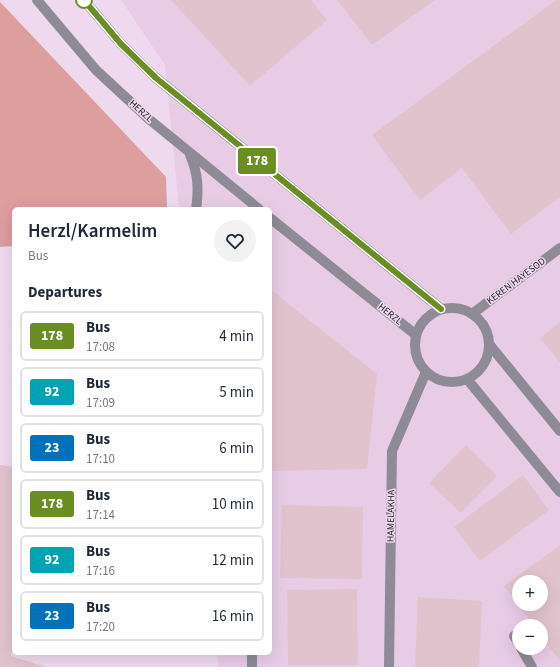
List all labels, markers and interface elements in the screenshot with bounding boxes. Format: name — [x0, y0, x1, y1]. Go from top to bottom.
unlabelled marker — [75, 0, 93, 9]
street label: HERZL — [126, 97, 156, 126]
line badge: 178 — [234, 148, 280, 174]
text: 178 — [246, 151, 268, 171]
text: Herzl/Karmelim — [28, 218, 157, 245]
button: heart — [214, 220, 256, 262]
text: Bus — [28, 247, 48, 265]
street label: KEREN HAYESOD — [484, 254, 548, 308]
text: Departures — [28, 282, 102, 303]
street label: HERZL — [375, 300, 405, 328]
text: Bus — [86, 317, 110, 338]
text: 178 — [41, 326, 63, 346]
text: 4 min — [219, 326, 254, 347]
text: 17:08 — [86, 338, 115, 356]
text: Bus — [86, 373, 110, 394]
text: 92 — [45, 382, 59, 402]
text: 5 min — [219, 382, 254, 403]
text: 17:09 — [86, 394, 115, 412]
text: Bus — [86, 429, 110, 450]
text: 23 — [45, 438, 59, 458]
text: 6 min — [219, 438, 254, 459]
text: 17:10 — [86, 450, 115, 468]
text: Bus — [86, 485, 110, 506]
street label: HAMELAKHA — [384, 489, 398, 542]
text: 178 — [41, 494, 63, 514]
text: 10 min — [212, 494, 254, 515]
text: 17:14 — [86, 506, 115, 524]
text: Bus — [86, 541, 110, 562]
text: 92 — [45, 550, 59, 570]
text: 12 min — [212, 550, 254, 571]
text: 17:16 — [86, 562, 115, 580]
map controls — [512, 575, 548, 655]
button: + — [512, 575, 548, 611]
text: Bus — [86, 597, 110, 618]
text: 23 — [45, 606, 59, 626]
text: 16 min — [212, 606, 254, 627]
text: 17:20 — [86, 618, 115, 636]
button: − — [512, 619, 548, 655]

